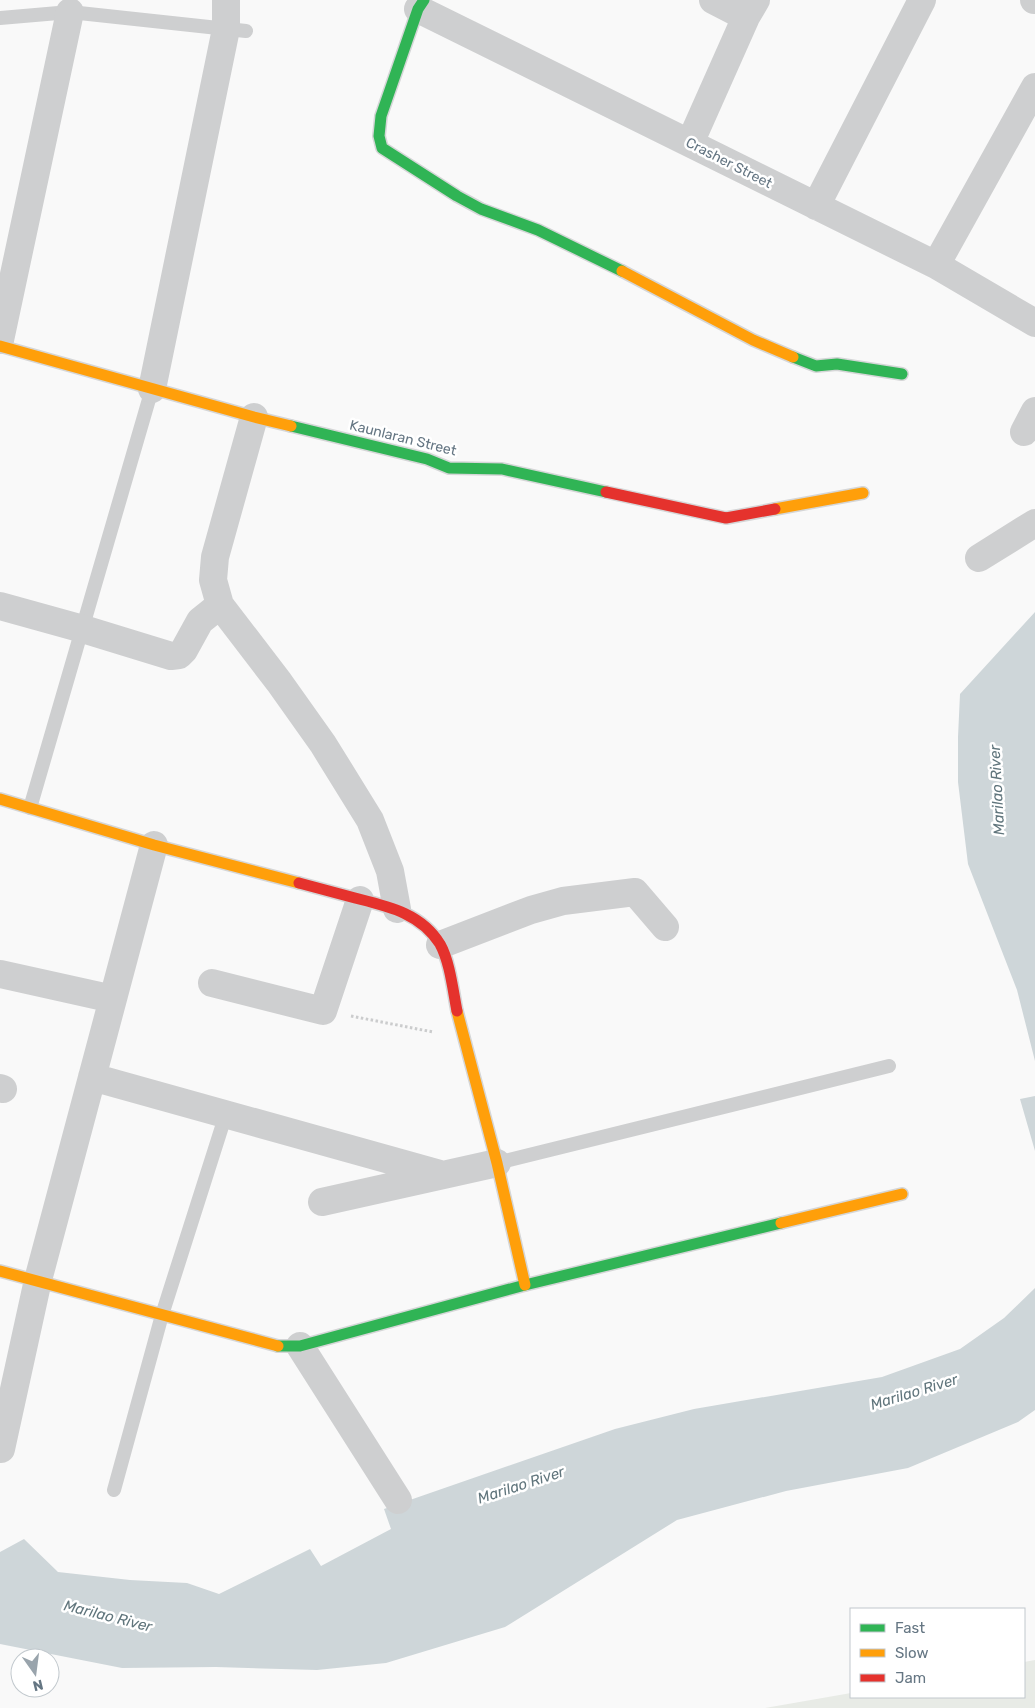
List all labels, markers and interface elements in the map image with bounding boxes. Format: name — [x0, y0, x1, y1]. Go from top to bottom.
street label: Crasher Street — [683, 134, 776, 192]
street label: Kaunlaran Street — [348, 417, 459, 460]
water label: Marilao River — [986, 743, 1008, 836]
water label: Marilao River — [868, 1370, 961, 1414]
water label: Marilao River — [475, 1462, 568, 1508]
water label: Marilao River — [62, 1596, 155, 1636]
legend — [850, 1608, 1025, 1698]
text: Fast — [895, 1619, 925, 1637]
text: Slow — [895, 1644, 928, 1662]
north arrow — [10, 1648, 60, 1698]
text: Jam — [895, 1669, 926, 1687]
text: N — [31, 1676, 45, 1695]

